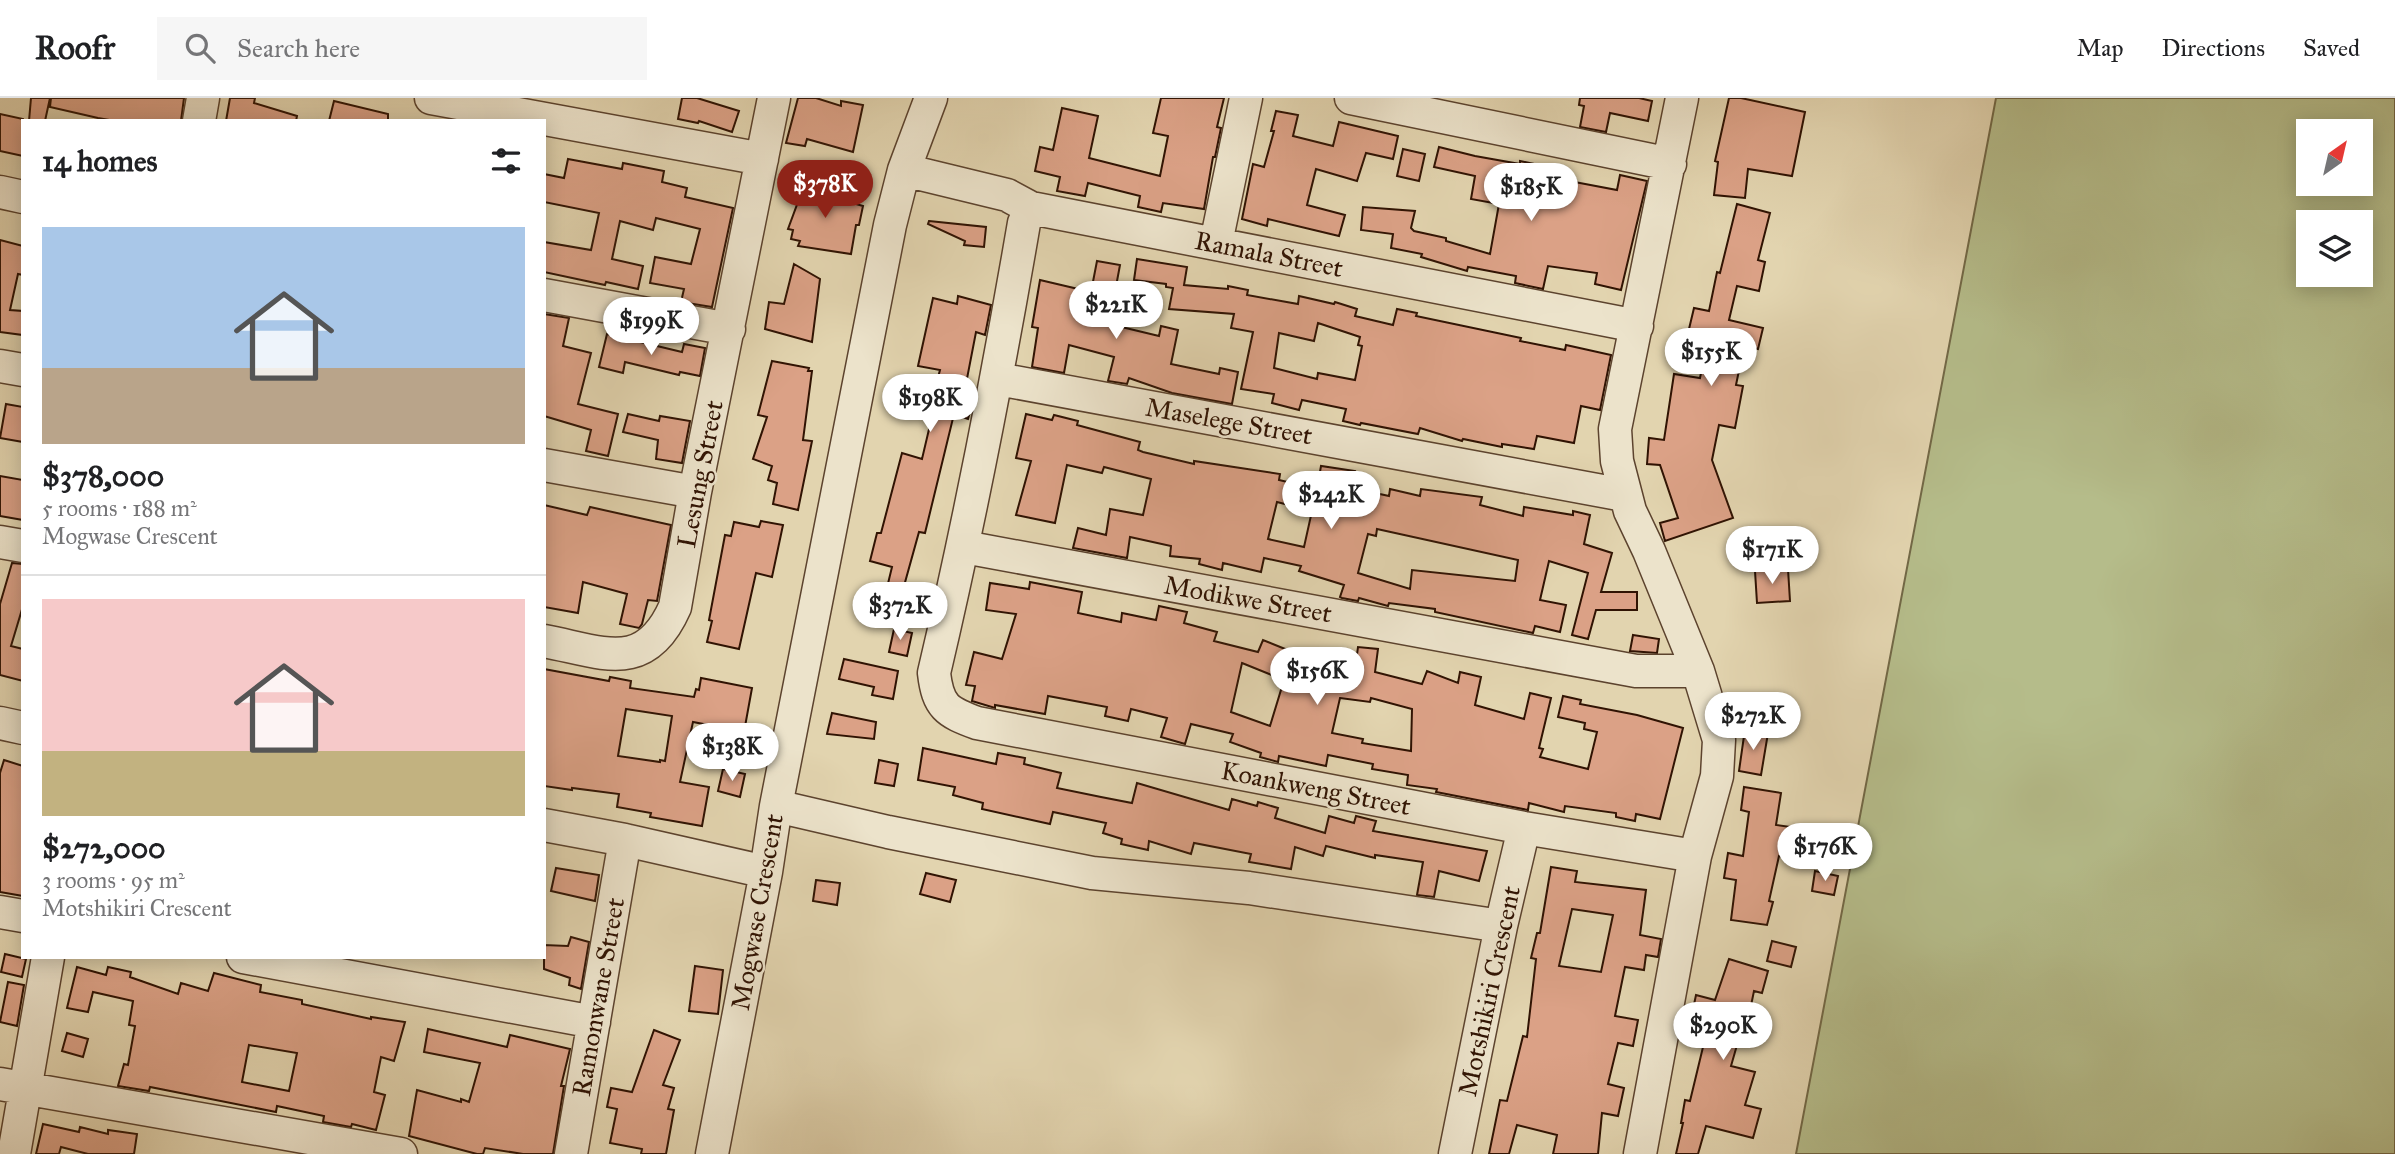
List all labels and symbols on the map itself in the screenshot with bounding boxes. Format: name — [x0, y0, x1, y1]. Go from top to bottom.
north arrow — [2296, 119, 2373, 196]
pin: $378K — [776, 160, 874, 220]
pin: $185K — [1482, 164, 1580, 223]
street label: Ramala Street — [1192, 224, 1346, 284]
pin: $221K — [1067, 282, 1165, 341]
pin: $199K — [602, 298, 700, 357]
pin: $155K — [1662, 328, 1760, 388]
pin: $198K — [881, 374, 979, 434]
street label: Maselege Street — [1143, 391, 1315, 451]
street label: Lesung Street — [670, 397, 730, 551]
pin: $242K — [1282, 472, 1380, 531]
pin: $171K — [1723, 526, 1821, 586]
street label: Modikwe Street — [1162, 568, 1334, 630]
pin: $372K — [851, 582, 949, 642]
pin: $156K — [1268, 648, 1366, 707]
pin: $272K — [1704, 692, 1802, 752]
pin: $138K — [683, 724, 781, 783]
street label: Koankweng Street — [1218, 754, 1414, 822]
street label: Mogwase Crescent — [724, 811, 790, 1013]
pin: $176K — [1776, 824, 1874, 883]
street label: Motshikiri Crescent — [1451, 883, 1527, 1099]
street label: Ramonwane Street — [565, 895, 631, 1099]
pin: $290K — [1674, 1002, 1772, 1062]

